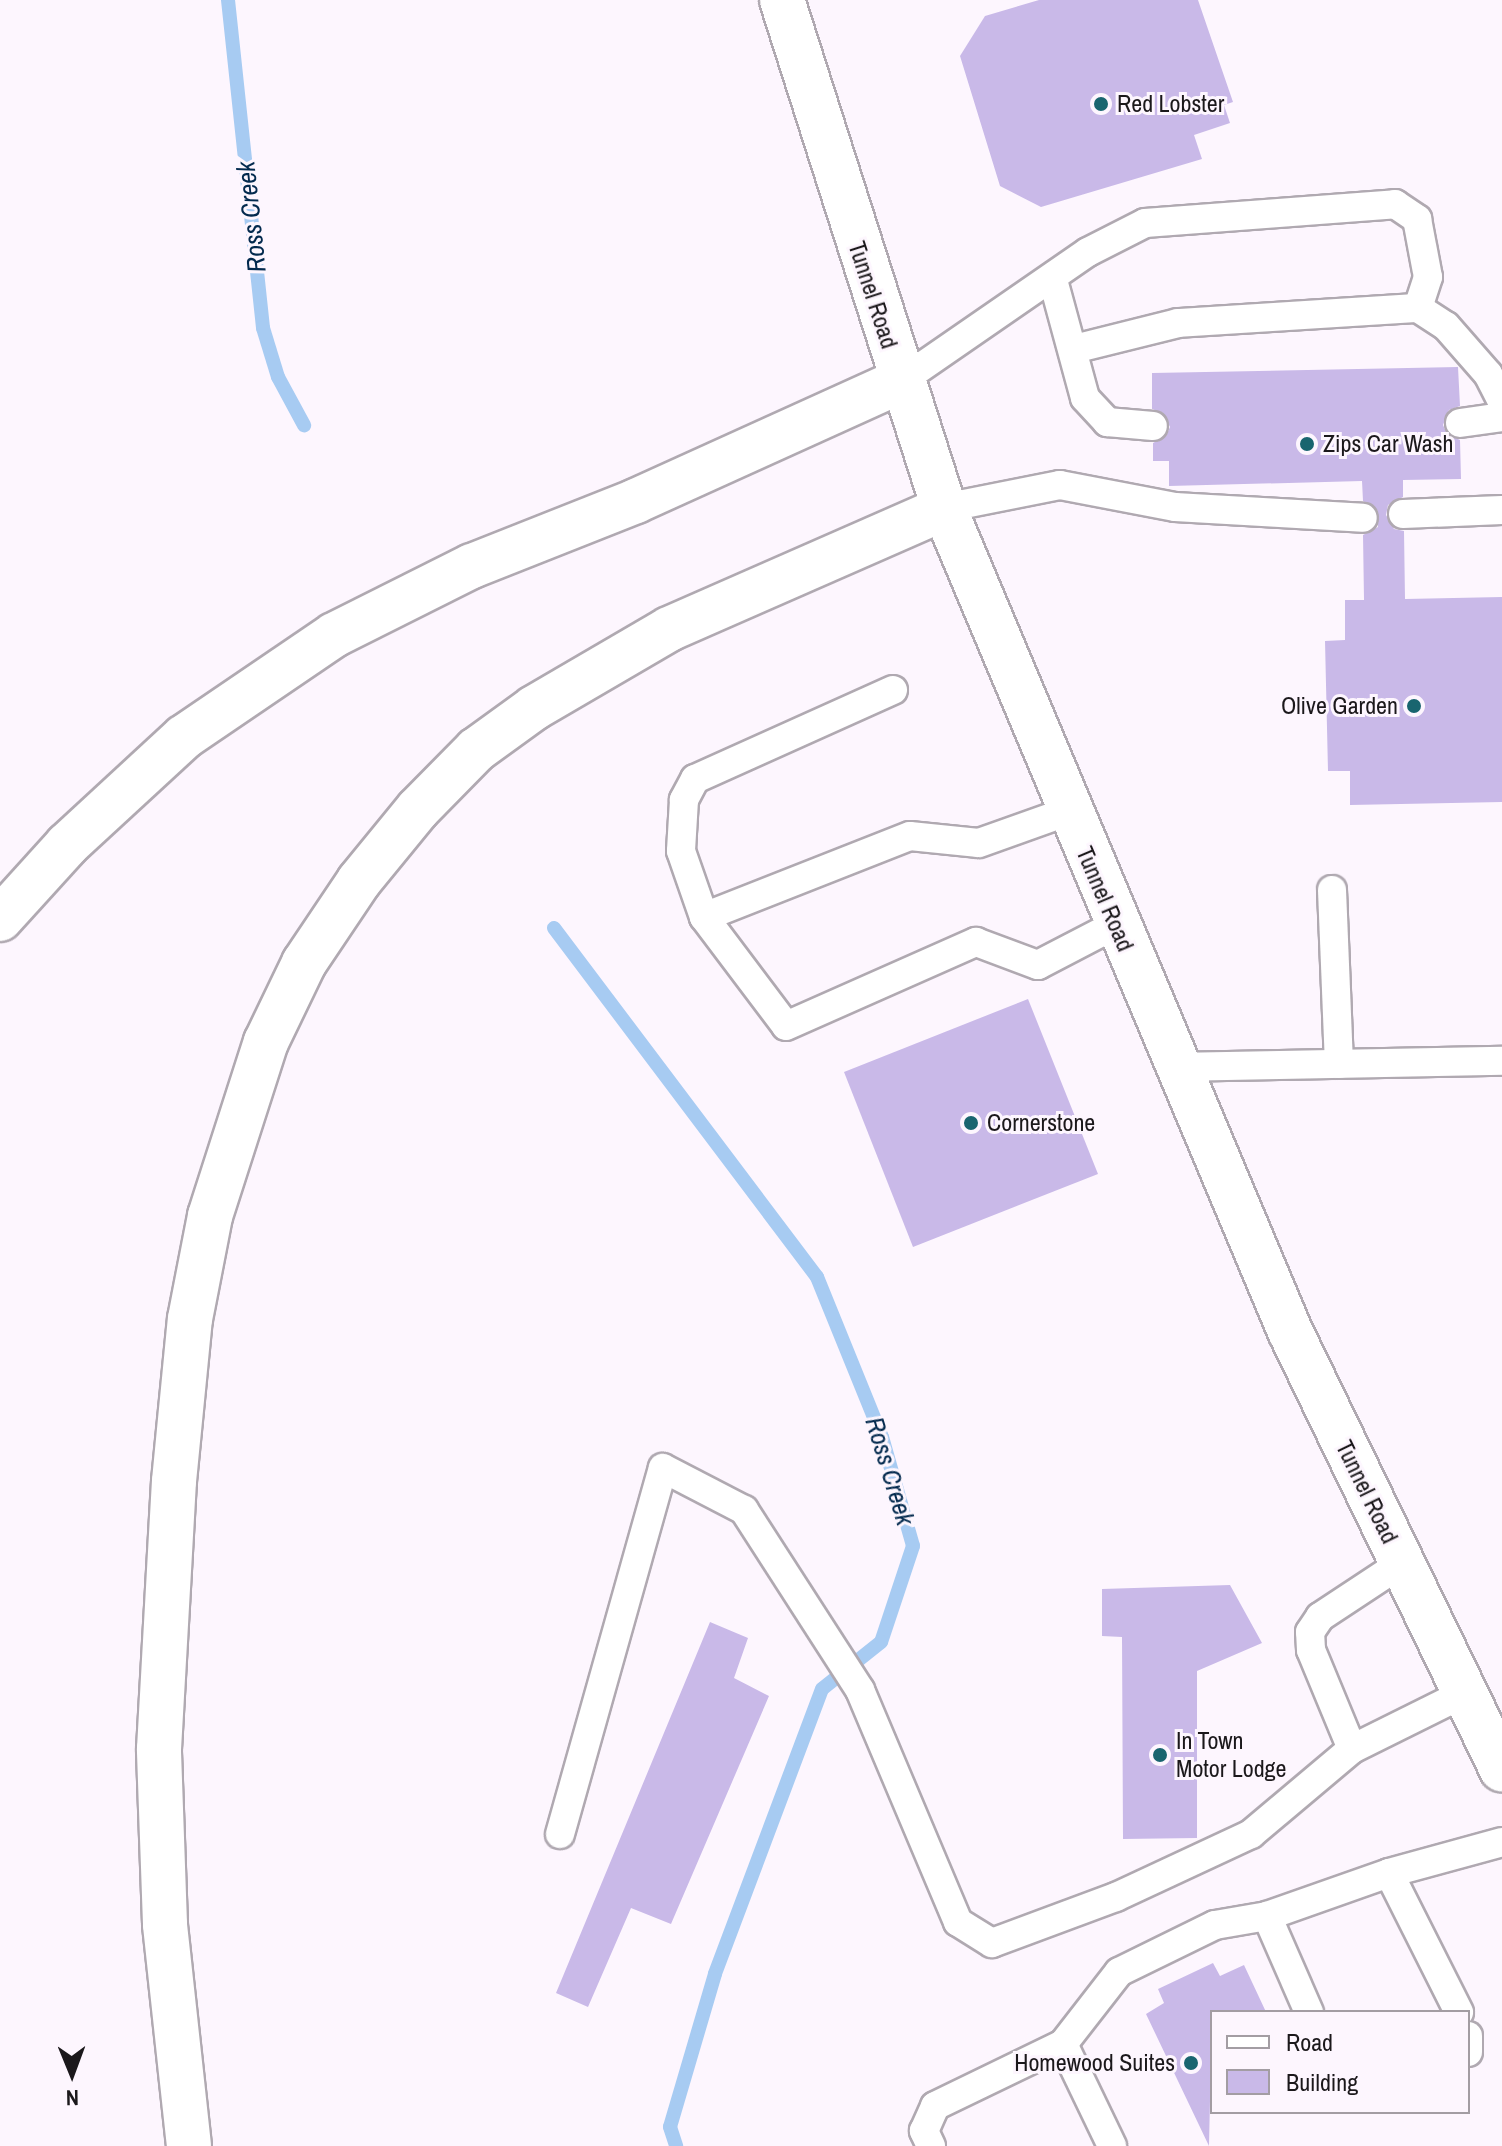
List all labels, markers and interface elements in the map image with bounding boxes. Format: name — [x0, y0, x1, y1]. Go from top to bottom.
place label: Red Lobster — [1117, 90, 1224, 118]
marker: Red Lobster — [1092, 95, 1110, 113]
water label: Ross Creek — [230, 160, 272, 274]
street label: Tunnel Road — [842, 238, 904, 352]
place label: Zips Car Wash — [1323, 430, 1454, 458]
marker: Zips Car Wash — [1298, 435, 1316, 453]
place label: Olive Garden — [1281, 692, 1398, 720]
marker: Olive Garden — [1405, 697, 1423, 715]
street label: Tunnel Road — [1070, 842, 1140, 956]
place label: Cornerstone — [987, 1109, 1095, 1137]
marker: Cornerstone — [962, 1114, 980, 1132]
water label: Ross Creek — [859, 1413, 921, 1529]
street label: Tunnel Road — [1330, 1436, 1404, 1548]
place label: In Town Motor Lodge — [1176, 1727, 1286, 1783]
marker: In Town Motor Lodge — [1151, 1746, 1169, 1764]
legend — [1210, 2010, 1470, 2114]
text: Road — [1286, 2026, 1333, 2058]
north arrow — [32, 2034, 112, 2114]
place label: Homewood Suites — [1014, 2049, 1175, 2077]
marker: Homewood Suites — [1182, 2054, 1200, 2072]
text: Building — [1286, 2066, 1358, 2098]
text: N — [66, 2083, 79, 2113]

